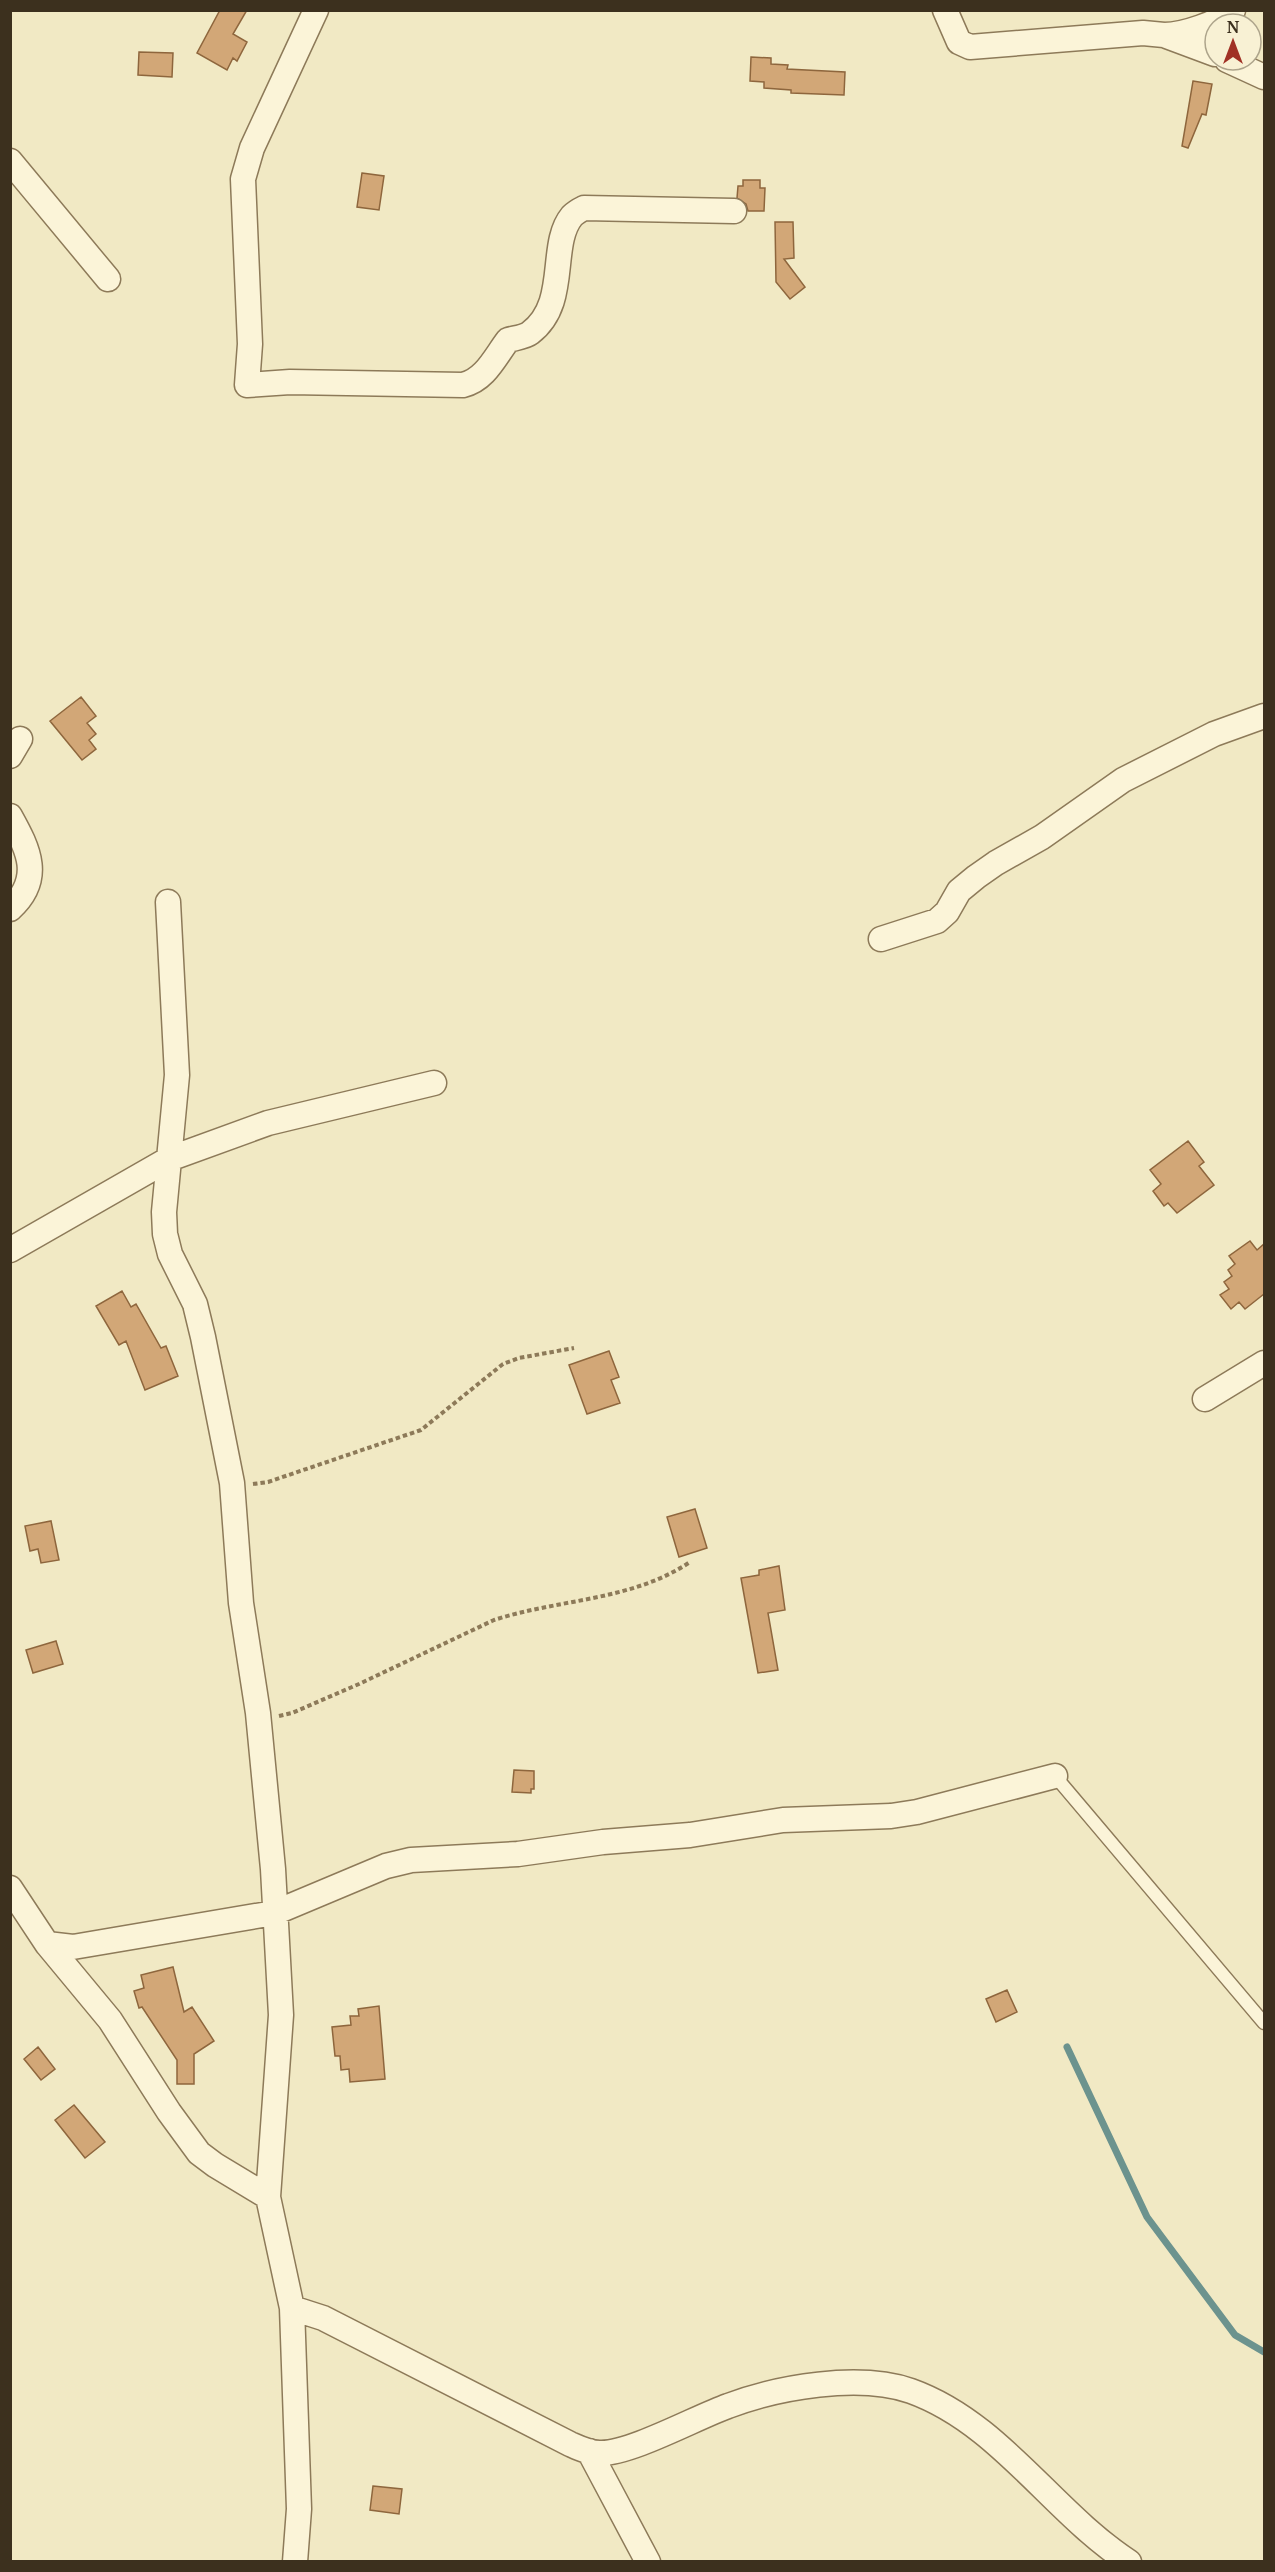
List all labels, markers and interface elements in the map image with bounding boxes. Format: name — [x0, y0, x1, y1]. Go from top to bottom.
north arrow — [1203, 12, 1263, 72]
text: N — [1227, 16, 1240, 38]

